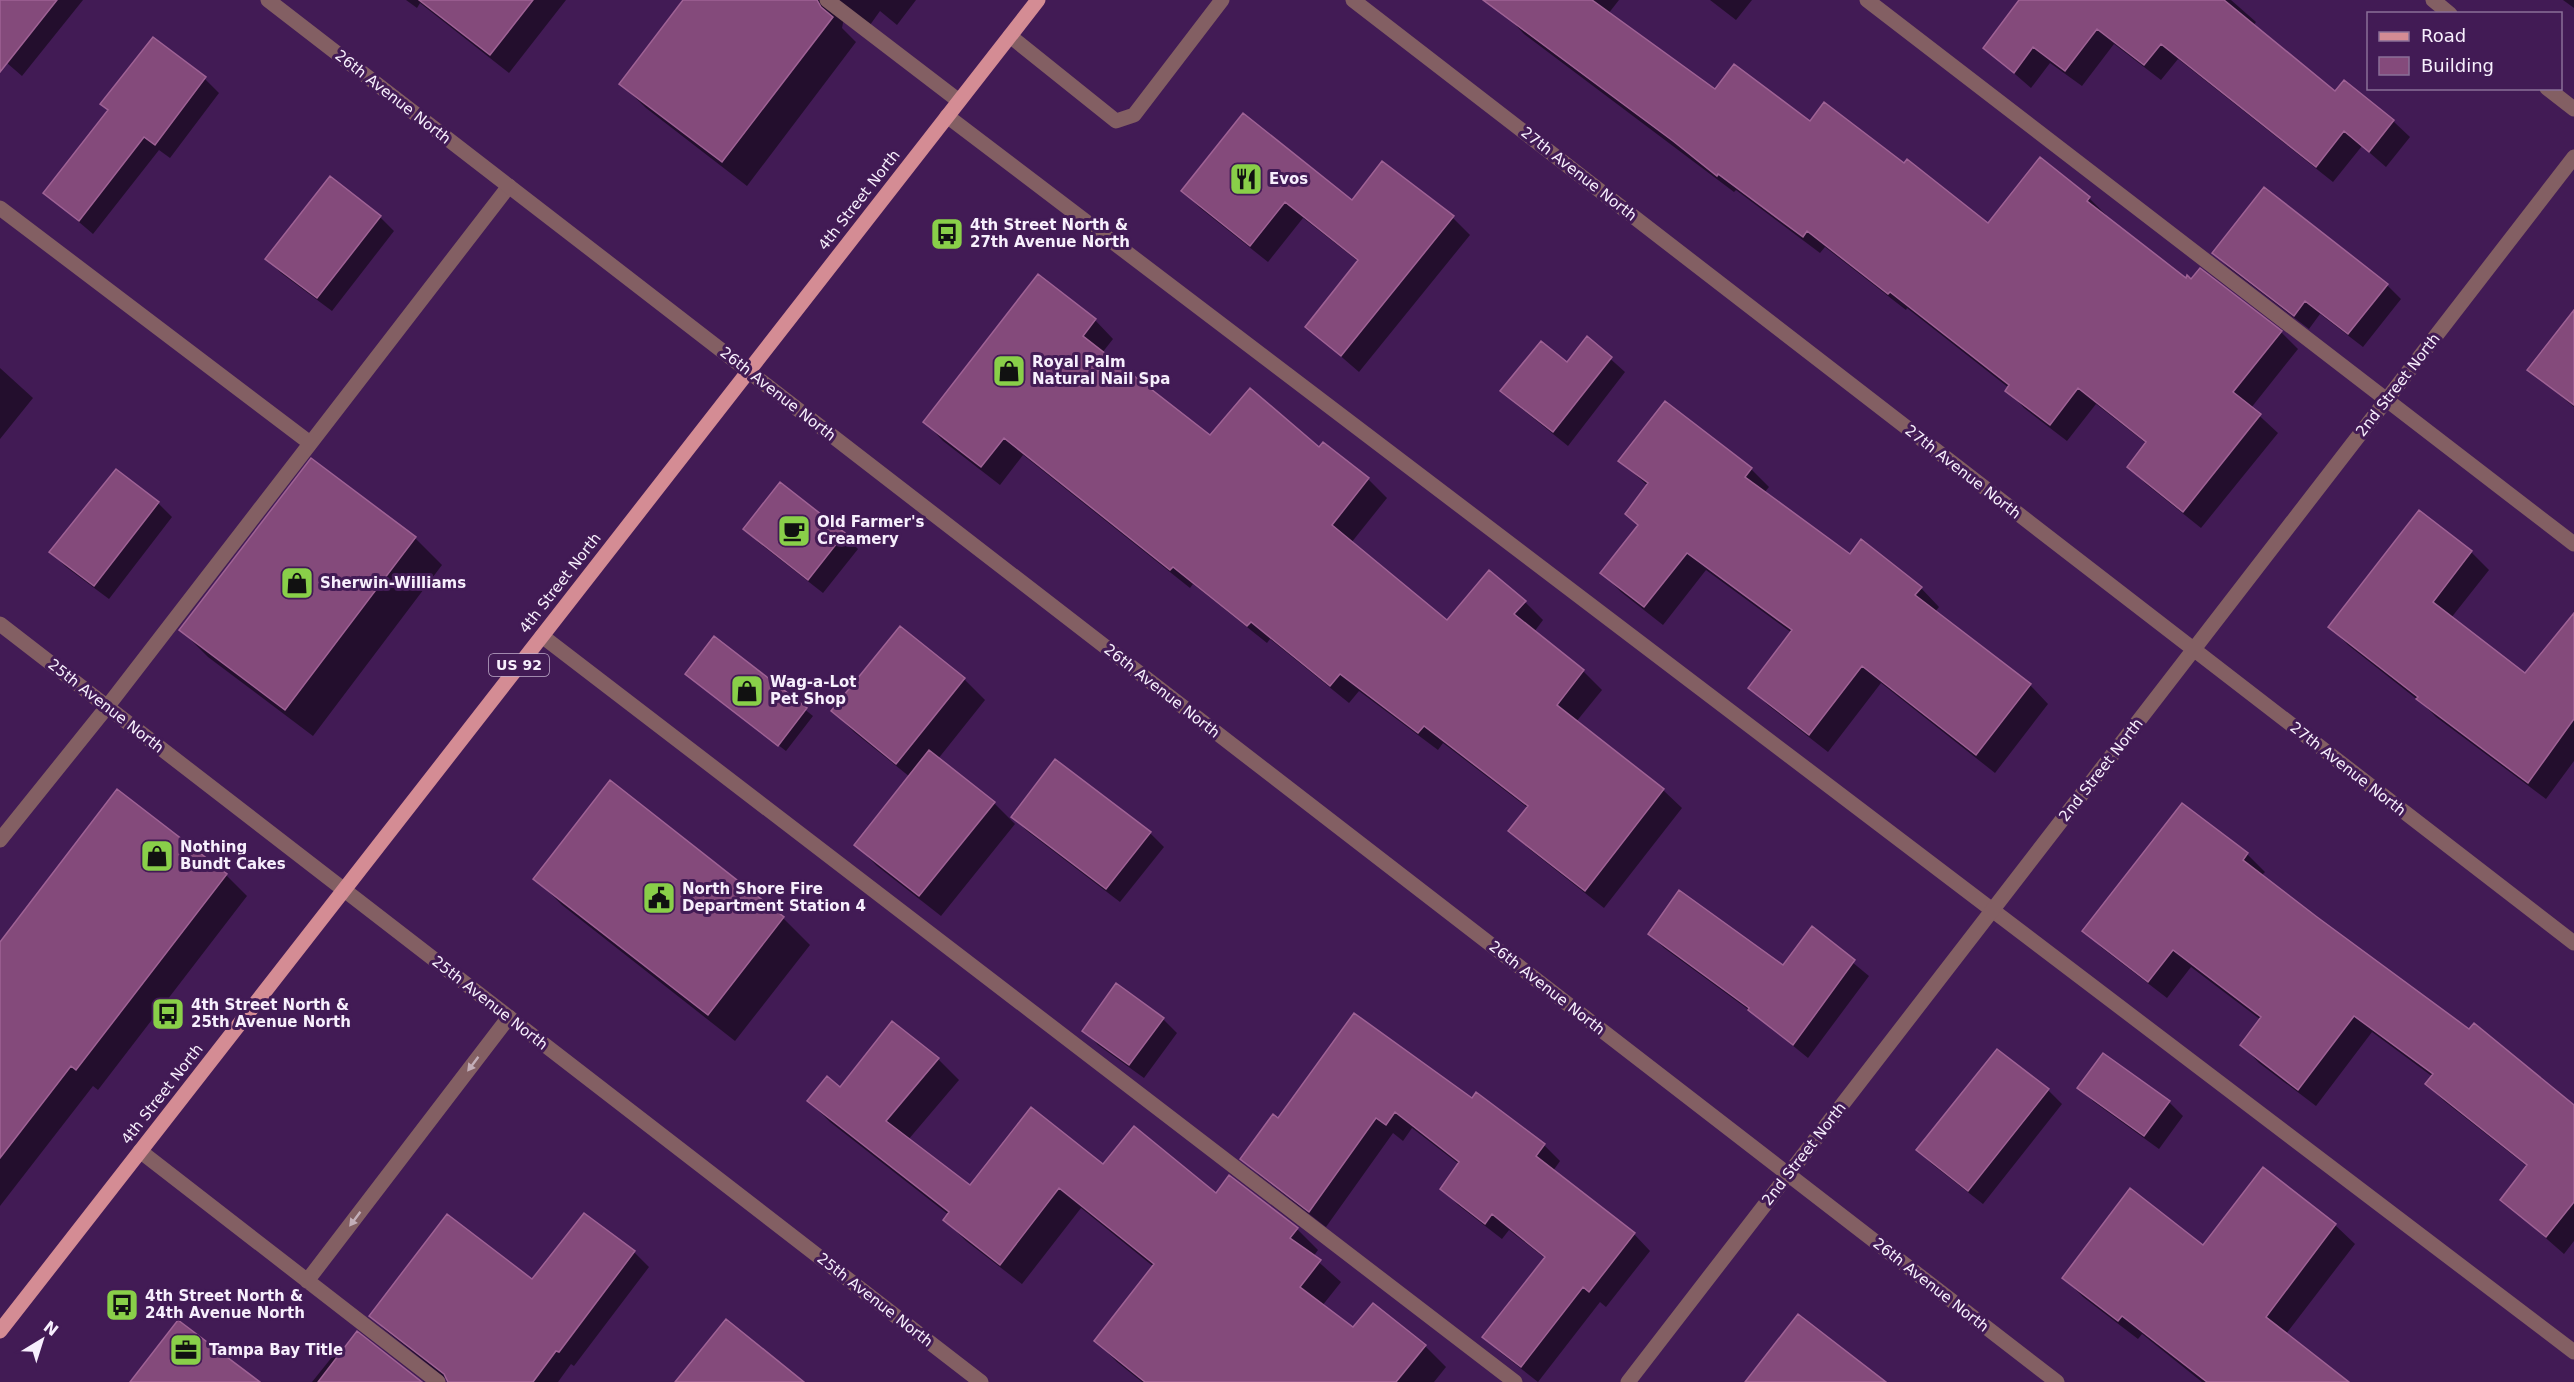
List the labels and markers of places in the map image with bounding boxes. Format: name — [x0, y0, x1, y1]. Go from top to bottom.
restaurant icon: Evos — [1228, 161, 1264, 197]
place label: Evos — [1269, 170, 1308, 188]
bus stop icon: 4th Street North & 27th Avenue North — [929, 216, 965, 252]
place label: 4th Street North & 27th Avenue North — [970, 216, 1130, 251]
shop icon: Royal Palm Natural Nail Spa — [991, 353, 1027, 389]
place label: Royal Palm Natural Nail Spa — [1032, 353, 1170, 388]
cafe icon: Old Farmer's Creamery — [776, 513, 812, 549]
place label: Old Farmer's Creamery — [817, 513, 925, 548]
shop icon: Sherwin-Williams — [279, 565, 315, 601]
place label: Sherwin-Williams — [320, 574, 466, 592]
shop icon: Wag-a-Lot Pet Shop — [729, 673, 765, 709]
place label: Wag-a-Lot Pet Shop — [770, 673, 856, 708]
shop icon: Nothing Bundt Cakes — [139, 838, 175, 874]
place label: Nothing Bundt Cakes — [180, 838, 286, 873]
public building icon: North Shore Fire Department Station 4 — [641, 880, 677, 916]
place label: North Shore Fire Department Station 4 — [682, 880, 866, 915]
bus stop icon: 4th Street North & 25th Avenue North — [150, 996, 186, 1032]
place label: 4th Street North & 25th Avenue North — [191, 996, 351, 1031]
bus stop icon: 4th Street North & 24th Avenue North — [104, 1287, 140, 1323]
place label: 4th Street North & 24th Avenue North — [145, 1287, 305, 1322]
office icon: Tampa Bay Title — [168, 1332, 204, 1368]
place label: Tampa Bay Title — [209, 1341, 343, 1359]

